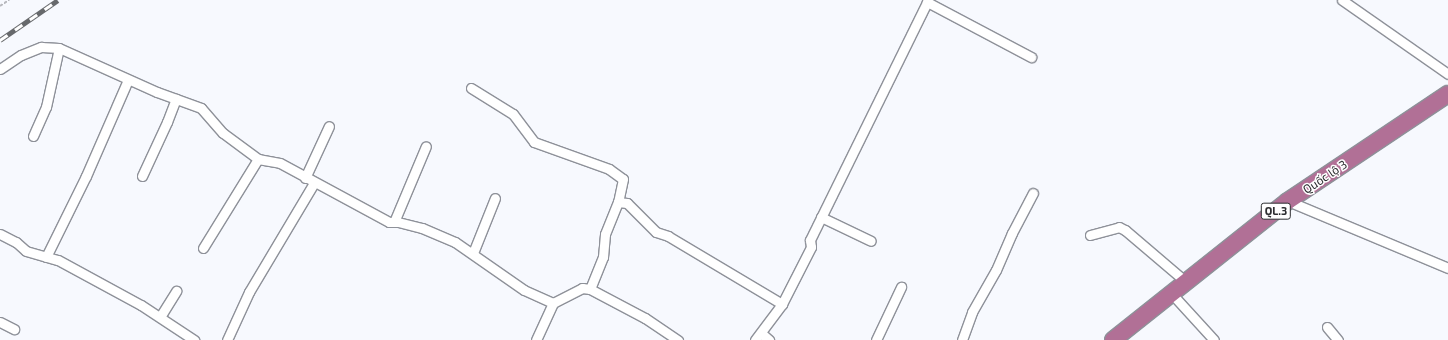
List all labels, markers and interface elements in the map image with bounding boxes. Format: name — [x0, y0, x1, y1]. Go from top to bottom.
street label: Quốc lộ 3 — [1300, 157, 1350, 197]
road number: QL.3 — [1260, 202, 1292, 220]

